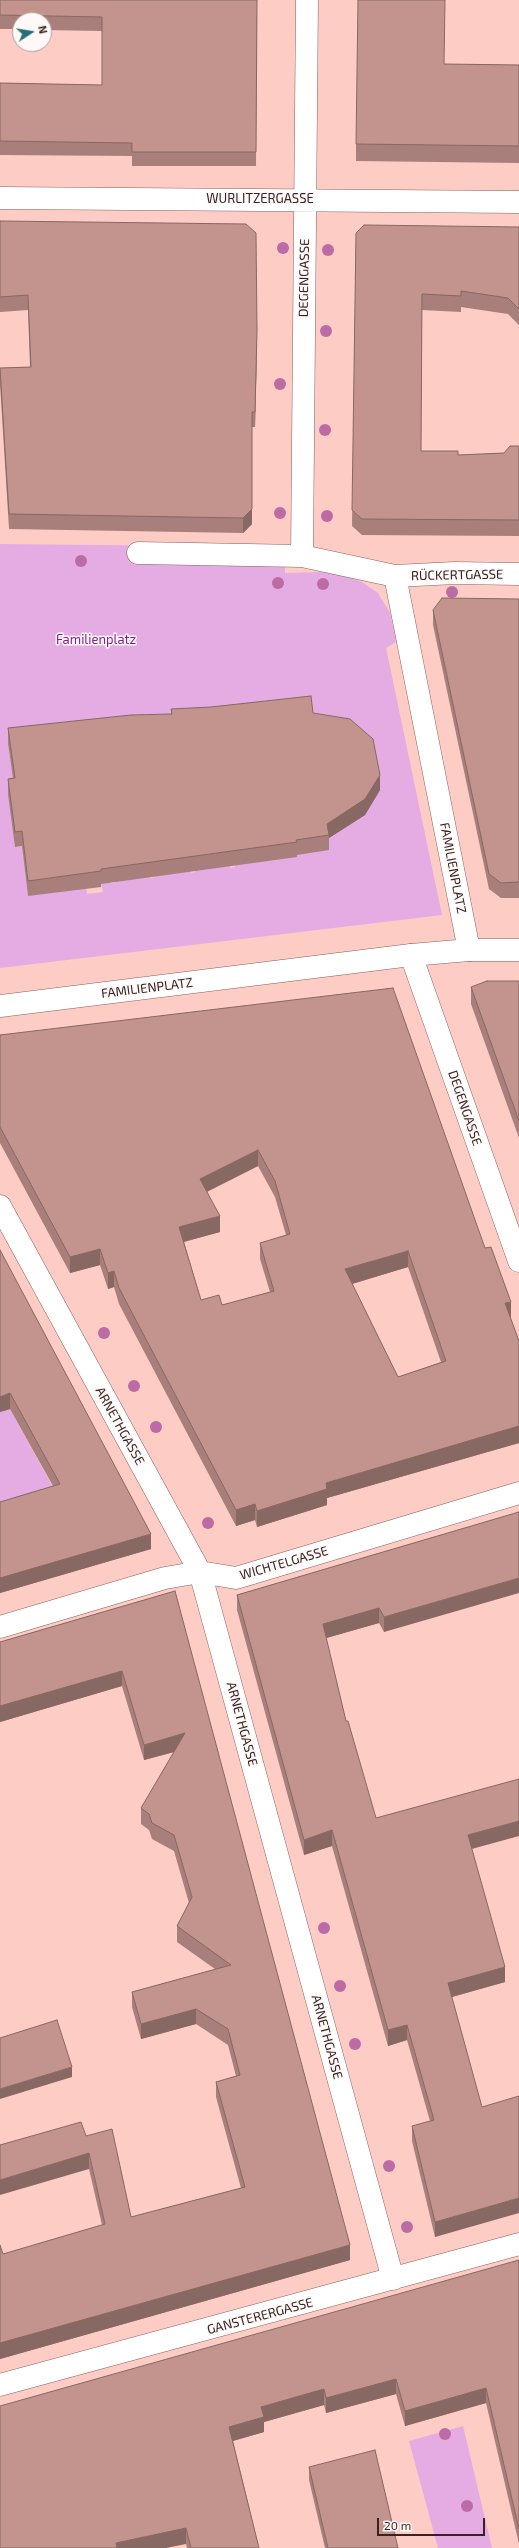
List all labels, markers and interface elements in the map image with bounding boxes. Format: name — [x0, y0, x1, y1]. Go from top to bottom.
north arrow — [12, 12, 52, 52]
text: N — [36, 24, 50, 35]
street label: WURLITZERGASSE — [206, 191, 314, 207]
street label: DEGENGASSE — [296, 239, 312, 317]
street label: RÜCKERTGASSE — [411, 566, 503, 584]
park label: Familienplatz — [56, 632, 136, 648]
street label: FAMILIENPLATZ — [437, 821, 469, 915]
street label: FAMILIENPLATZ — [100, 975, 194, 1001]
street label: DEGENGASSE — [445, 1068, 485, 1148]
street label: ARNETHGASSE — [92, 1384, 148, 1468]
street label: WICHTELGASSE — [238, 1543, 330, 1583]
street label: ARNETHGASSE — [223, 1680, 261, 1768]
street label: ARNETHGASSE — [308, 1993, 346, 2081]
street label: GANSTERERGASSE — [205, 2294, 315, 2338]
scale bar — [379, 2510, 487, 2536]
text: 20 m — [384, 2518, 411, 2532]

